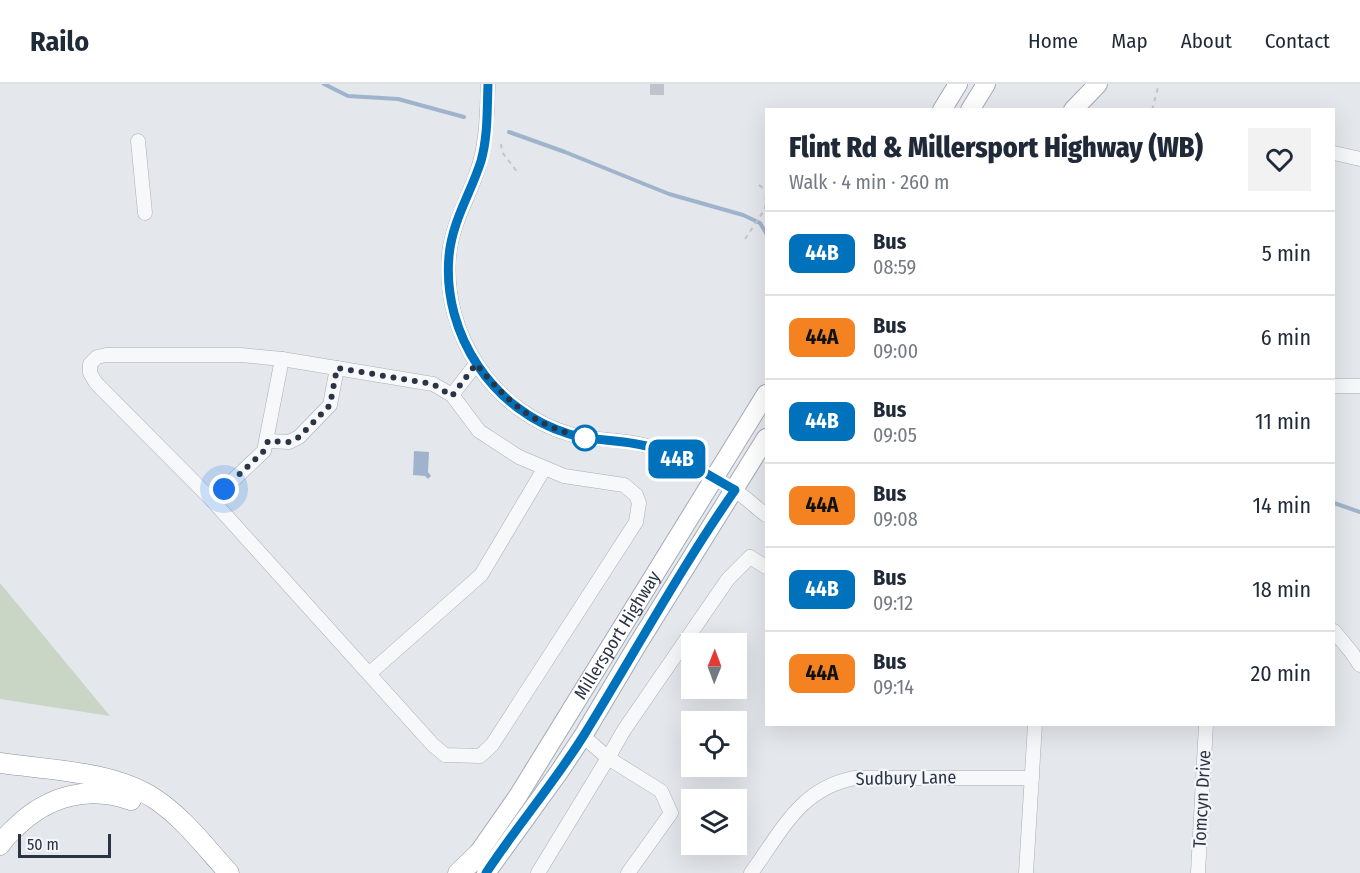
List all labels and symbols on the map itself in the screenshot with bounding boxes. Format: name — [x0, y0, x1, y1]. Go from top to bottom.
unlabelled marker — [572, 425, 598, 451]
line badge: 44B — [642, 440, 712, 478]
your location — [209, 474, 239, 504]
street label: Millersport Highway — [569, 567, 665, 703]
north arrow — [681, 633, 747, 699]
street label: Tomcyn Drive — [1188, 749, 1216, 849]
street label: Sudbury Lane — [856, 766, 957, 790]
scale bar — [18, 831, 111, 858]

